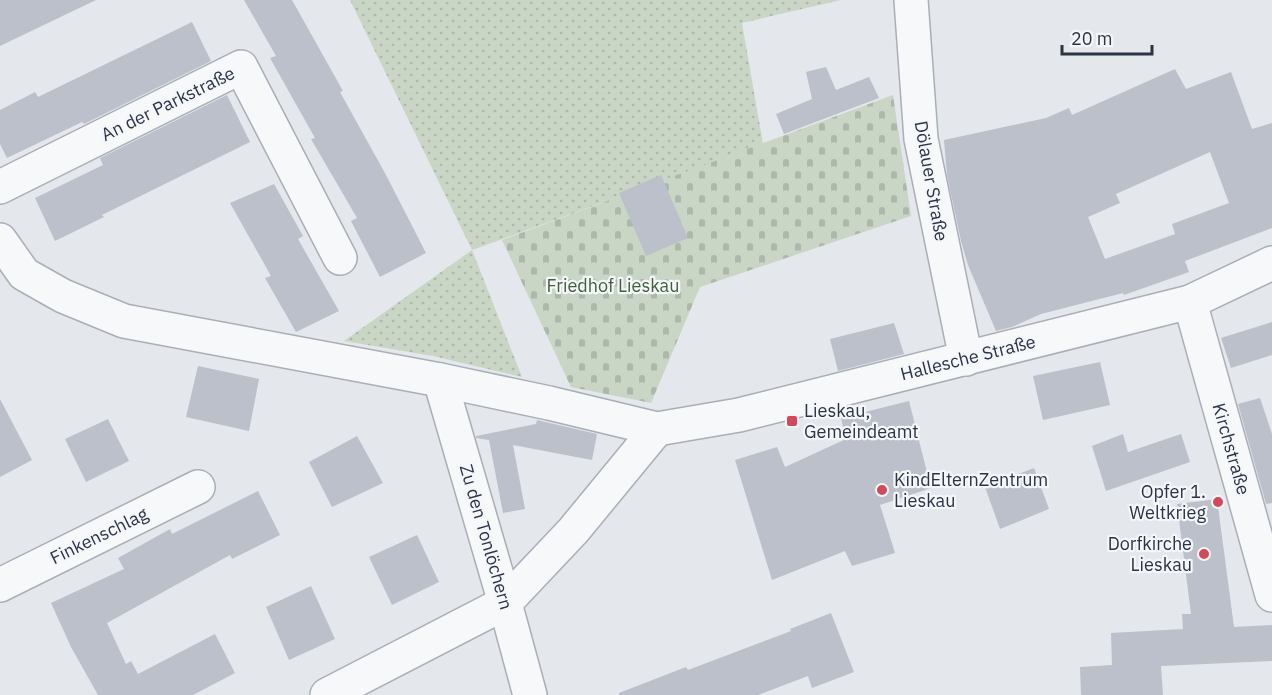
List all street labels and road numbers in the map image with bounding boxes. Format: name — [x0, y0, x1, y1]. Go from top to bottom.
street label: An der Parkstraße — [97, 61, 239, 146]
street label: Dölauer Straße — [910, 119, 953, 243]
street label: Hallesche Straße — [898, 330, 1038, 385]
street label: Kirchstraße — [1207, 400, 1256, 497]
street label: Zu den Tonlöchern — [455, 462, 518, 612]
street label: Finkenschlag — [46, 502, 152, 569]

